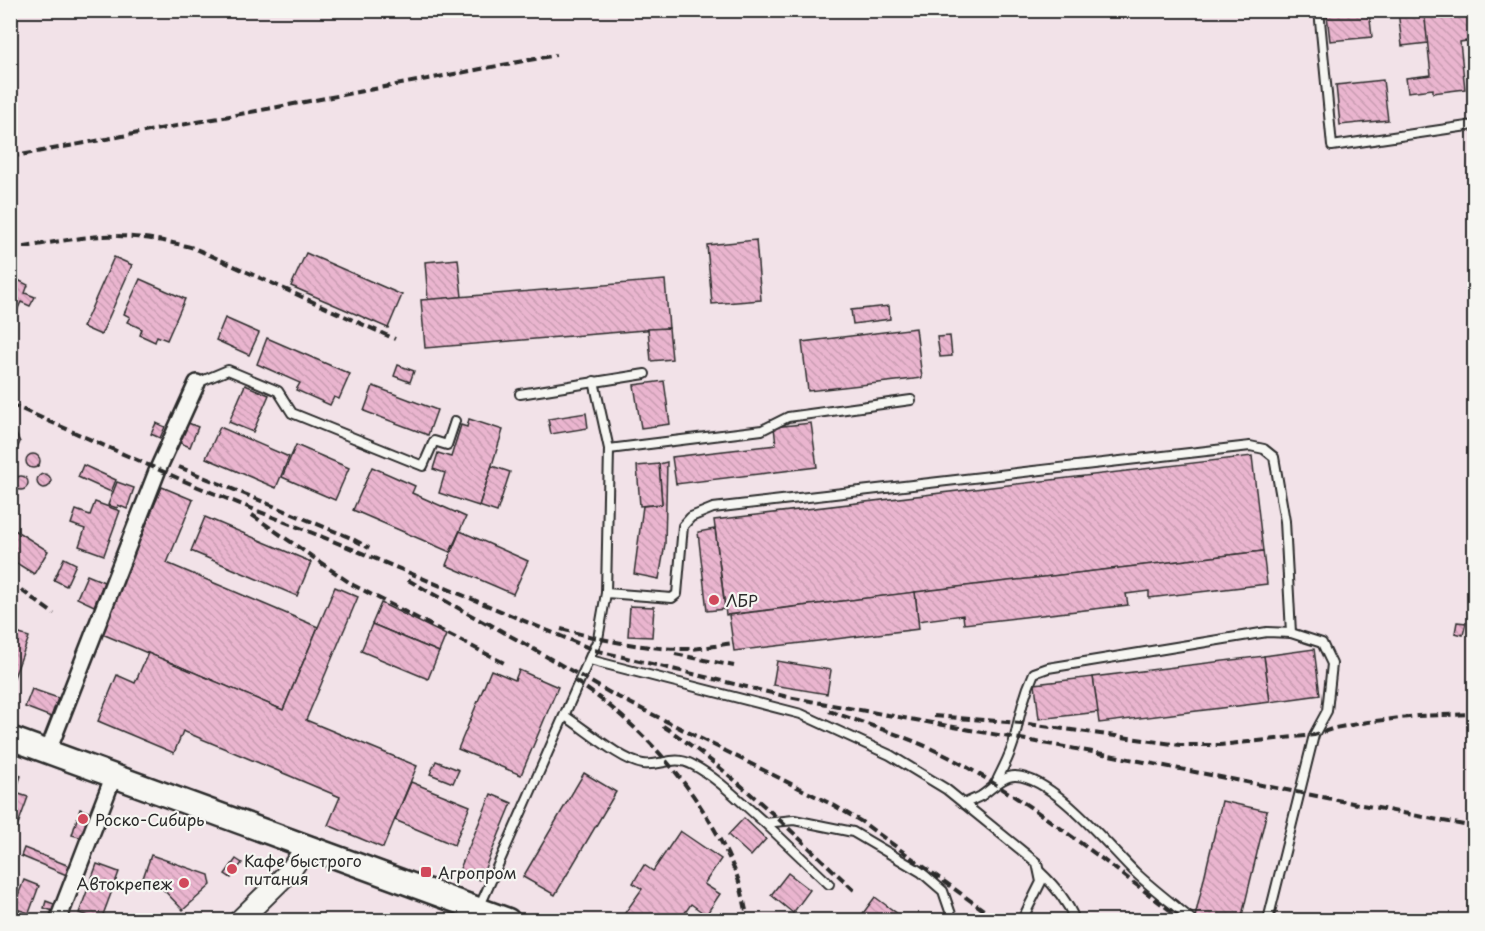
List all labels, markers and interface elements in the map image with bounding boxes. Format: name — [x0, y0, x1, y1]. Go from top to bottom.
place label: ЛБР — [726, 588, 758, 612]
marker: ЛБР — [707, 593, 721, 607]
place label: Роско-Сибирь — [95, 807, 205, 831]
marker: Роско-Сибирь — [76, 812, 90, 826]
place label: Кафе быстрого питания — [244, 848, 362, 890]
place label: Агропром — [438, 860, 517, 884]
marker: Кафе быстрого питания — [225, 862, 239, 876]
marker: Агропром — [419, 865, 433, 879]
place label: Автокрепеж — [76, 871, 172, 895]
marker: Автокрепеж — [177, 876, 191, 890]

